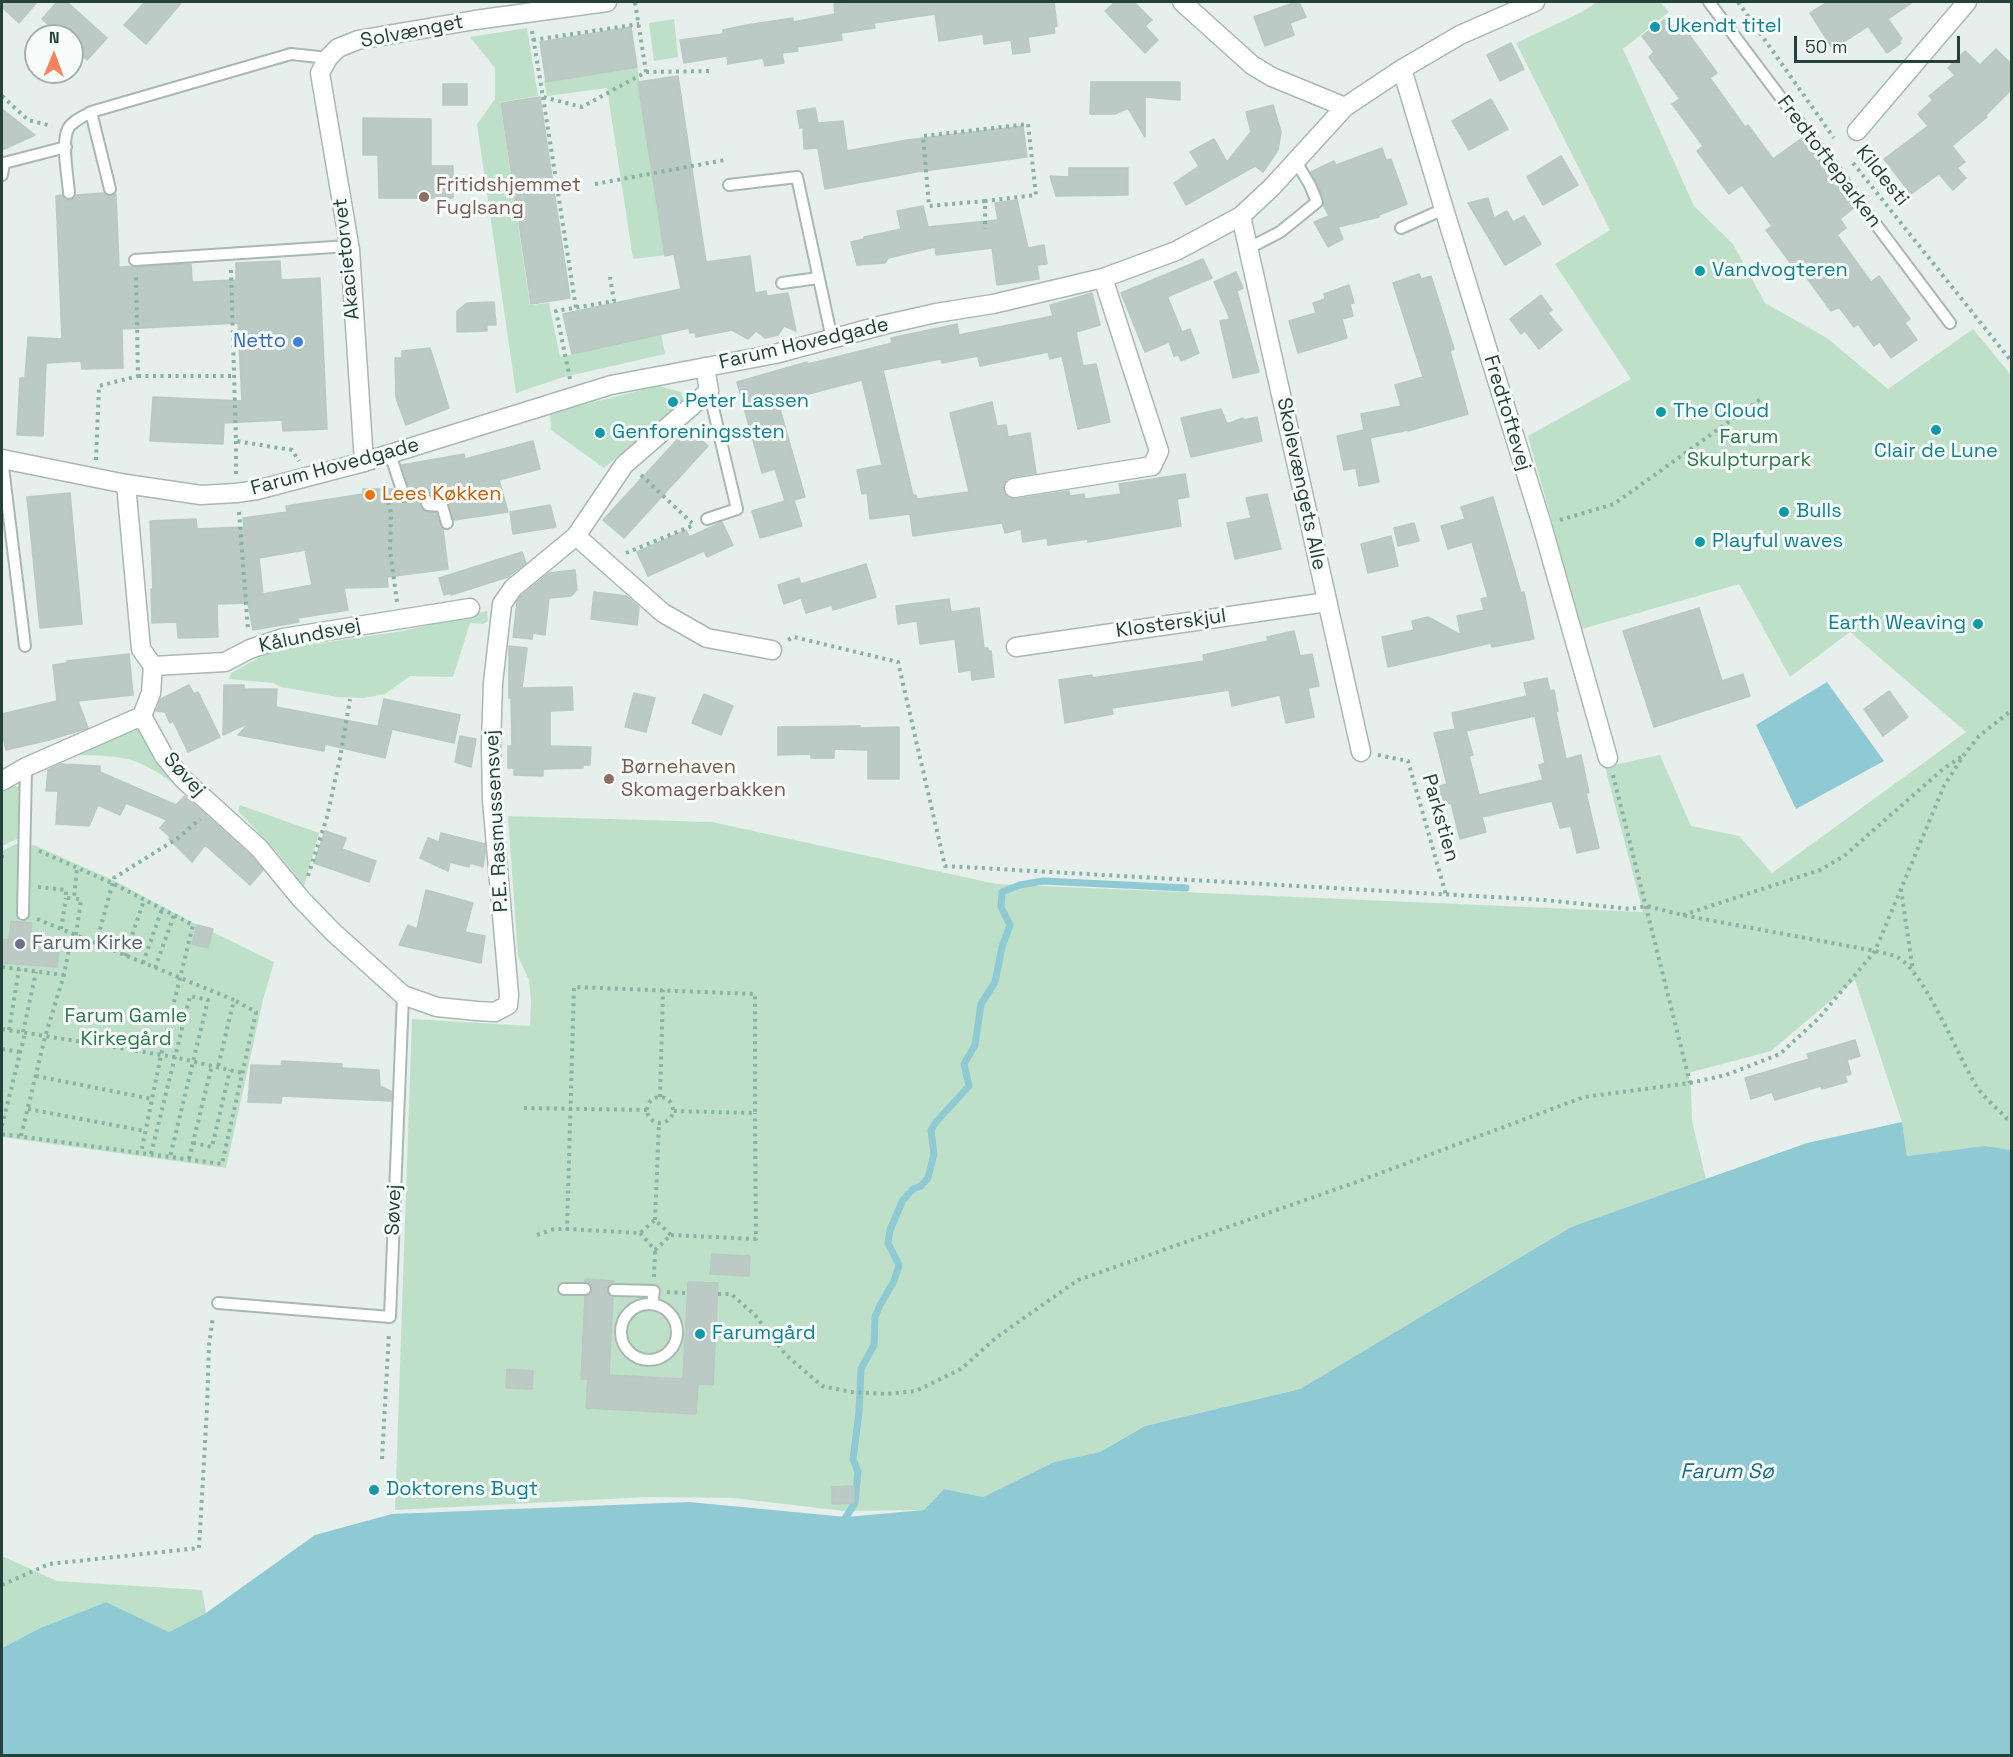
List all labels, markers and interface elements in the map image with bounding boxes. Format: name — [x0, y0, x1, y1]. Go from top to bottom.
street label: Solvænget — [359, 10, 465, 54]
place label: Ukendt titel — [1667, 15, 1782, 39]
marker: Ukendt titel — [1648, 20, 1662, 34]
north arrow — [24, 24, 84, 84]
scale bar — [1797, 24, 1964, 62]
text: N — [49, 27, 60, 48]
text: 50 m — [1805, 35, 1847, 58]
street label: Fredtofteparken — [1772, 91, 1886, 233]
street label: Kildesti — [1850, 141, 1914, 211]
place label: Fritidshjemmet Fuglsang — [436, 174, 581, 221]
marker: Fritidshjemmet Fuglsang — [417, 190, 431, 204]
street label: Akacietorvet — [329, 197, 365, 321]
place label: Vandvogteren — [1712, 259, 1848, 283]
marker: Vandvogteren — [1693, 264, 1707, 278]
street label: Farum Hovedgade — [717, 313, 891, 375]
place label: Netto — [233, 330, 286, 354]
marker: Netto — [291, 335, 305, 349]
street label: Fredtoftevej — [1478, 352, 1536, 474]
place label: Peter Lassen — [685, 390, 809, 414]
marker: Peter Lassen — [666, 395, 680, 409]
street label: Skolevængets Alle — [1271, 396, 1331, 572]
place label: The Cloud — [1673, 400, 1769, 424]
marker: The Cloud — [1654, 405, 1668, 419]
place label: Genforeningssten — [612, 421, 785, 445]
marker: Clair de Lune — [1929, 423, 1943, 437]
marker: Genforeningssten — [593, 426, 607, 440]
park label: Farum Skulpturpark — [1687, 426, 1811, 473]
street label: Farum Hovedgade — [248, 433, 422, 501]
place label: Clair de Lune — [1874, 440, 1998, 464]
place label: Lees Køkken — [382, 483, 501, 507]
marker: Lees Køkken — [363, 488, 377, 502]
place label: Bulls — [1796, 500, 1842, 524]
marker: Bulls — [1777, 505, 1791, 519]
place label: Playful waves — [1712, 530, 1843, 554]
marker: Playful waves — [1693, 535, 1707, 549]
street label: Klosterskjul — [1114, 604, 1228, 644]
place label: Earth Weaving — [1828, 612, 1966, 636]
street label: Kålundsvej — [257, 614, 363, 658]
marker: Earth Weaving — [1971, 617, 1985, 631]
street label: P.E. Rasmussensvej — [480, 729, 514, 913]
street label: Søvej — [158, 748, 210, 802]
place label: Børnehaven Skomagerbakken — [621, 756, 786, 803]
marker: Børnehaven Skomagerbakken — [602, 772, 616, 786]
street label: Parkstien — [1416, 772, 1464, 864]
place label: Farum Kirke — [32, 932, 143, 956]
marker: Farum Kirke — [13, 937, 27, 951]
park label: Farum Gamle Kirkegård — [65, 1005, 187, 1052]
street label: Søvej — [381, 1184, 407, 1236]
place label: Farumgård — [712, 1322, 816, 1346]
marker: Farumgård — [693, 1327, 707, 1341]
water label: Farum Sø — [1680, 1459, 1774, 1485]
place label: Doktorens Bugt — [386, 1478, 538, 1502]
marker: Doktorens Bugt — [367, 1483, 381, 1497]

